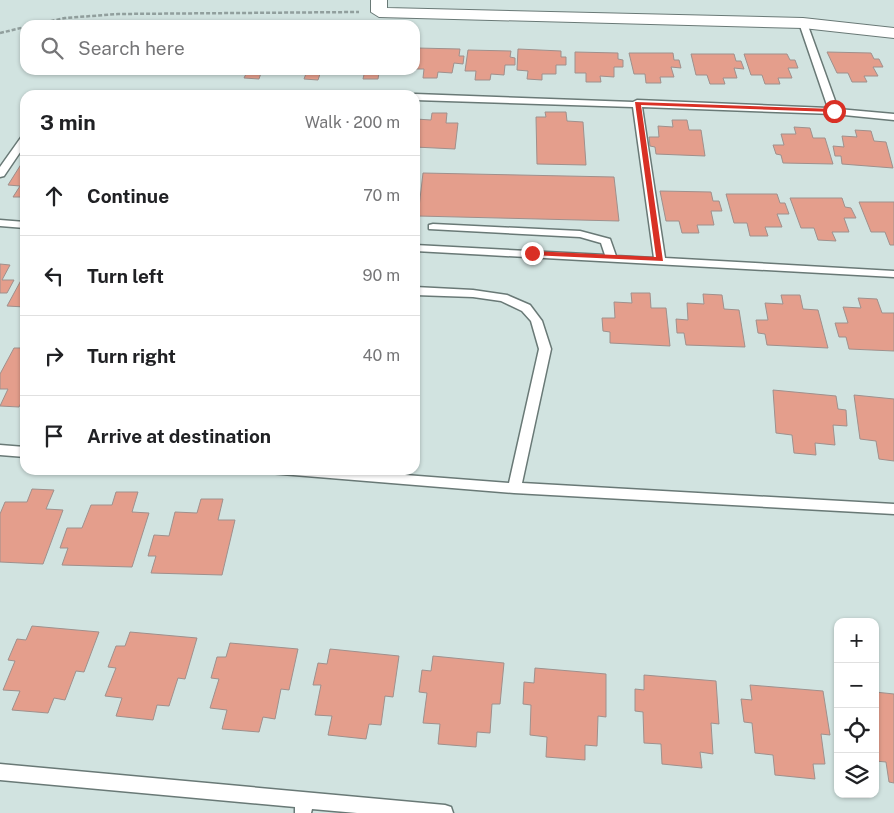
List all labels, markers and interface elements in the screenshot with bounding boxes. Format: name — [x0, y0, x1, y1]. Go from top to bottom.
search box — [20, 20, 420, 75]
icon: search — [38, 34, 66, 62]
text: Search here — [78, 37, 185, 59]
route start — [823, 100, 846, 123]
text: 3 min — [40, 110, 96, 135]
text: Walk · 200 m — [305, 113, 400, 132]
icon: ahead — [40, 182, 68, 210]
text: Continue — [87, 185, 169, 207]
text: 70 m — [363, 186, 400, 205]
route end — [521, 242, 544, 265]
icon: left — [40, 262, 68, 290]
text: Turn left — [87, 265, 164, 287]
text: 90 m — [363, 266, 400, 285]
icon: right — [40, 342, 68, 370]
text: Turn right — [87, 345, 176, 367]
text: 40 m — [362, 346, 400, 365]
icon: arrive — [40, 422, 68, 450]
text: Arrive at destination — [87, 425, 271, 447]
map controls — [834, 618, 879, 798]
button: + — [834, 618, 879, 663]
button: − — [834, 663, 879, 708]
button: locate — [834, 708, 879, 753]
button: layers — [834, 753, 879, 798]

